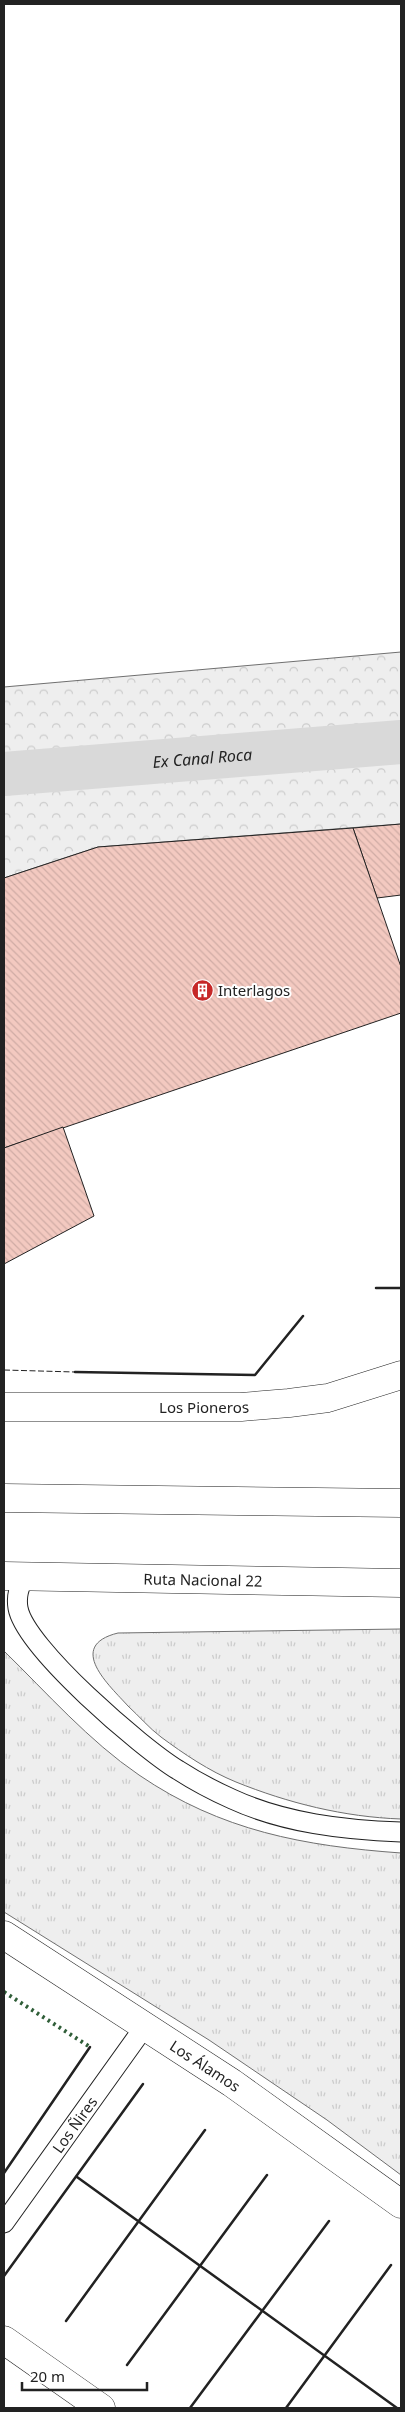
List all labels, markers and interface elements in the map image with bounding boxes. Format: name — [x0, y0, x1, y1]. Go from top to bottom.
water label: Ex Canal Roca — [152, 743, 253, 773]
building icon: Interlagos — [190, 978, 214, 1002]
place label: Interlagos — [218, 980, 290, 1000]
street label: Los Pioneros — [159, 1396, 250, 1417]
street label: Ruta Nacional 22 — [143, 1568, 263, 1591]
street label: Los Álamos — [166, 2035, 245, 2096]
street label: Los Ñires — [47, 2092, 101, 2157]
scale bar — [22, 2360, 148, 2392]
text: 20 m — [30, 2366, 65, 2386]

